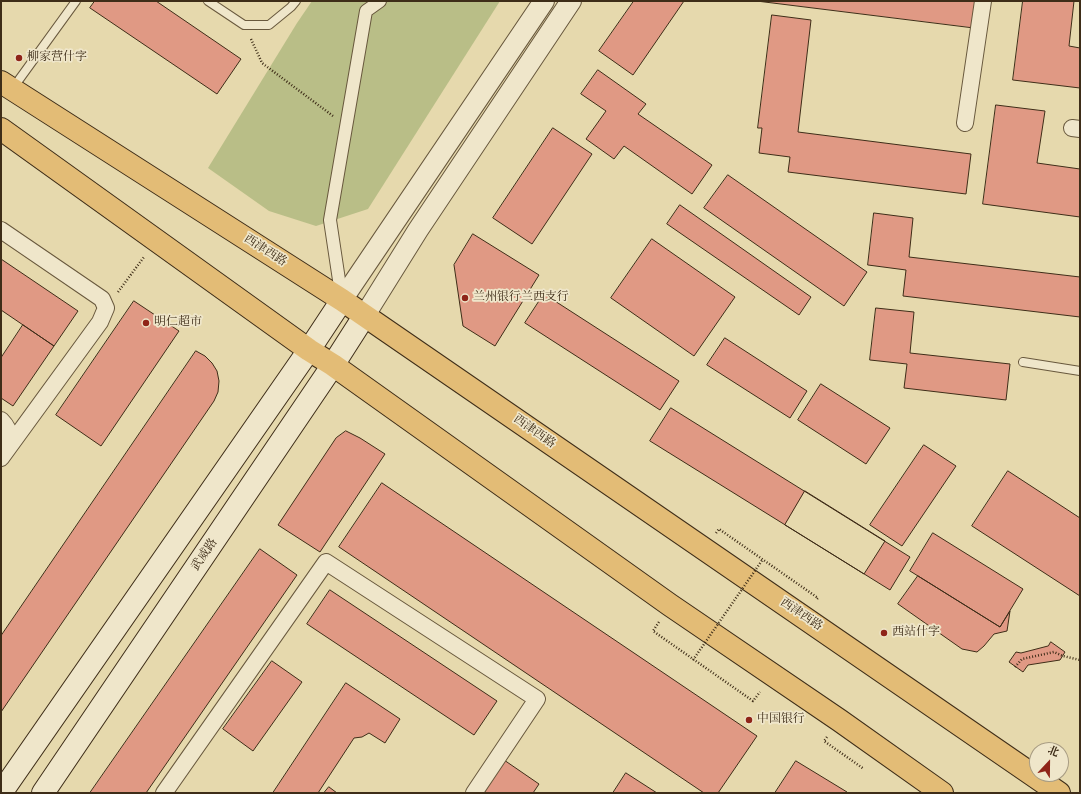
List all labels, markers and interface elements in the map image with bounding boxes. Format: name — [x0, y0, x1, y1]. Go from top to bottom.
place label: 柳家营什字 — [27, 51, 87, 65]
marker: 柳家营什字 — [14, 53, 24, 63]
street label: 西津西路 — [241, 232, 289, 270]
place label: 兰州银行兰西支行 — [473, 291, 569, 305]
marker: 兰州银行兰西支行 — [460, 293, 470, 303]
place label: 明仁超市 — [154, 316, 202, 330]
marker: 明仁超市 — [141, 318, 151, 328]
street label: 西津西路 — [510, 412, 558, 452]
street label: 武威路 — [189, 536, 221, 574]
street label: 西津西路 — [777, 596, 825, 634]
place label: 西站什字 — [892, 626, 940, 640]
marker: 西站什字 — [879, 628, 889, 638]
place label: 中国银行 — [757, 713, 805, 727]
marker: 中国银行 — [744, 715, 754, 725]
north arrow — [1029, 742, 1069, 782]
text: 北 — [1045, 743, 1061, 760]

